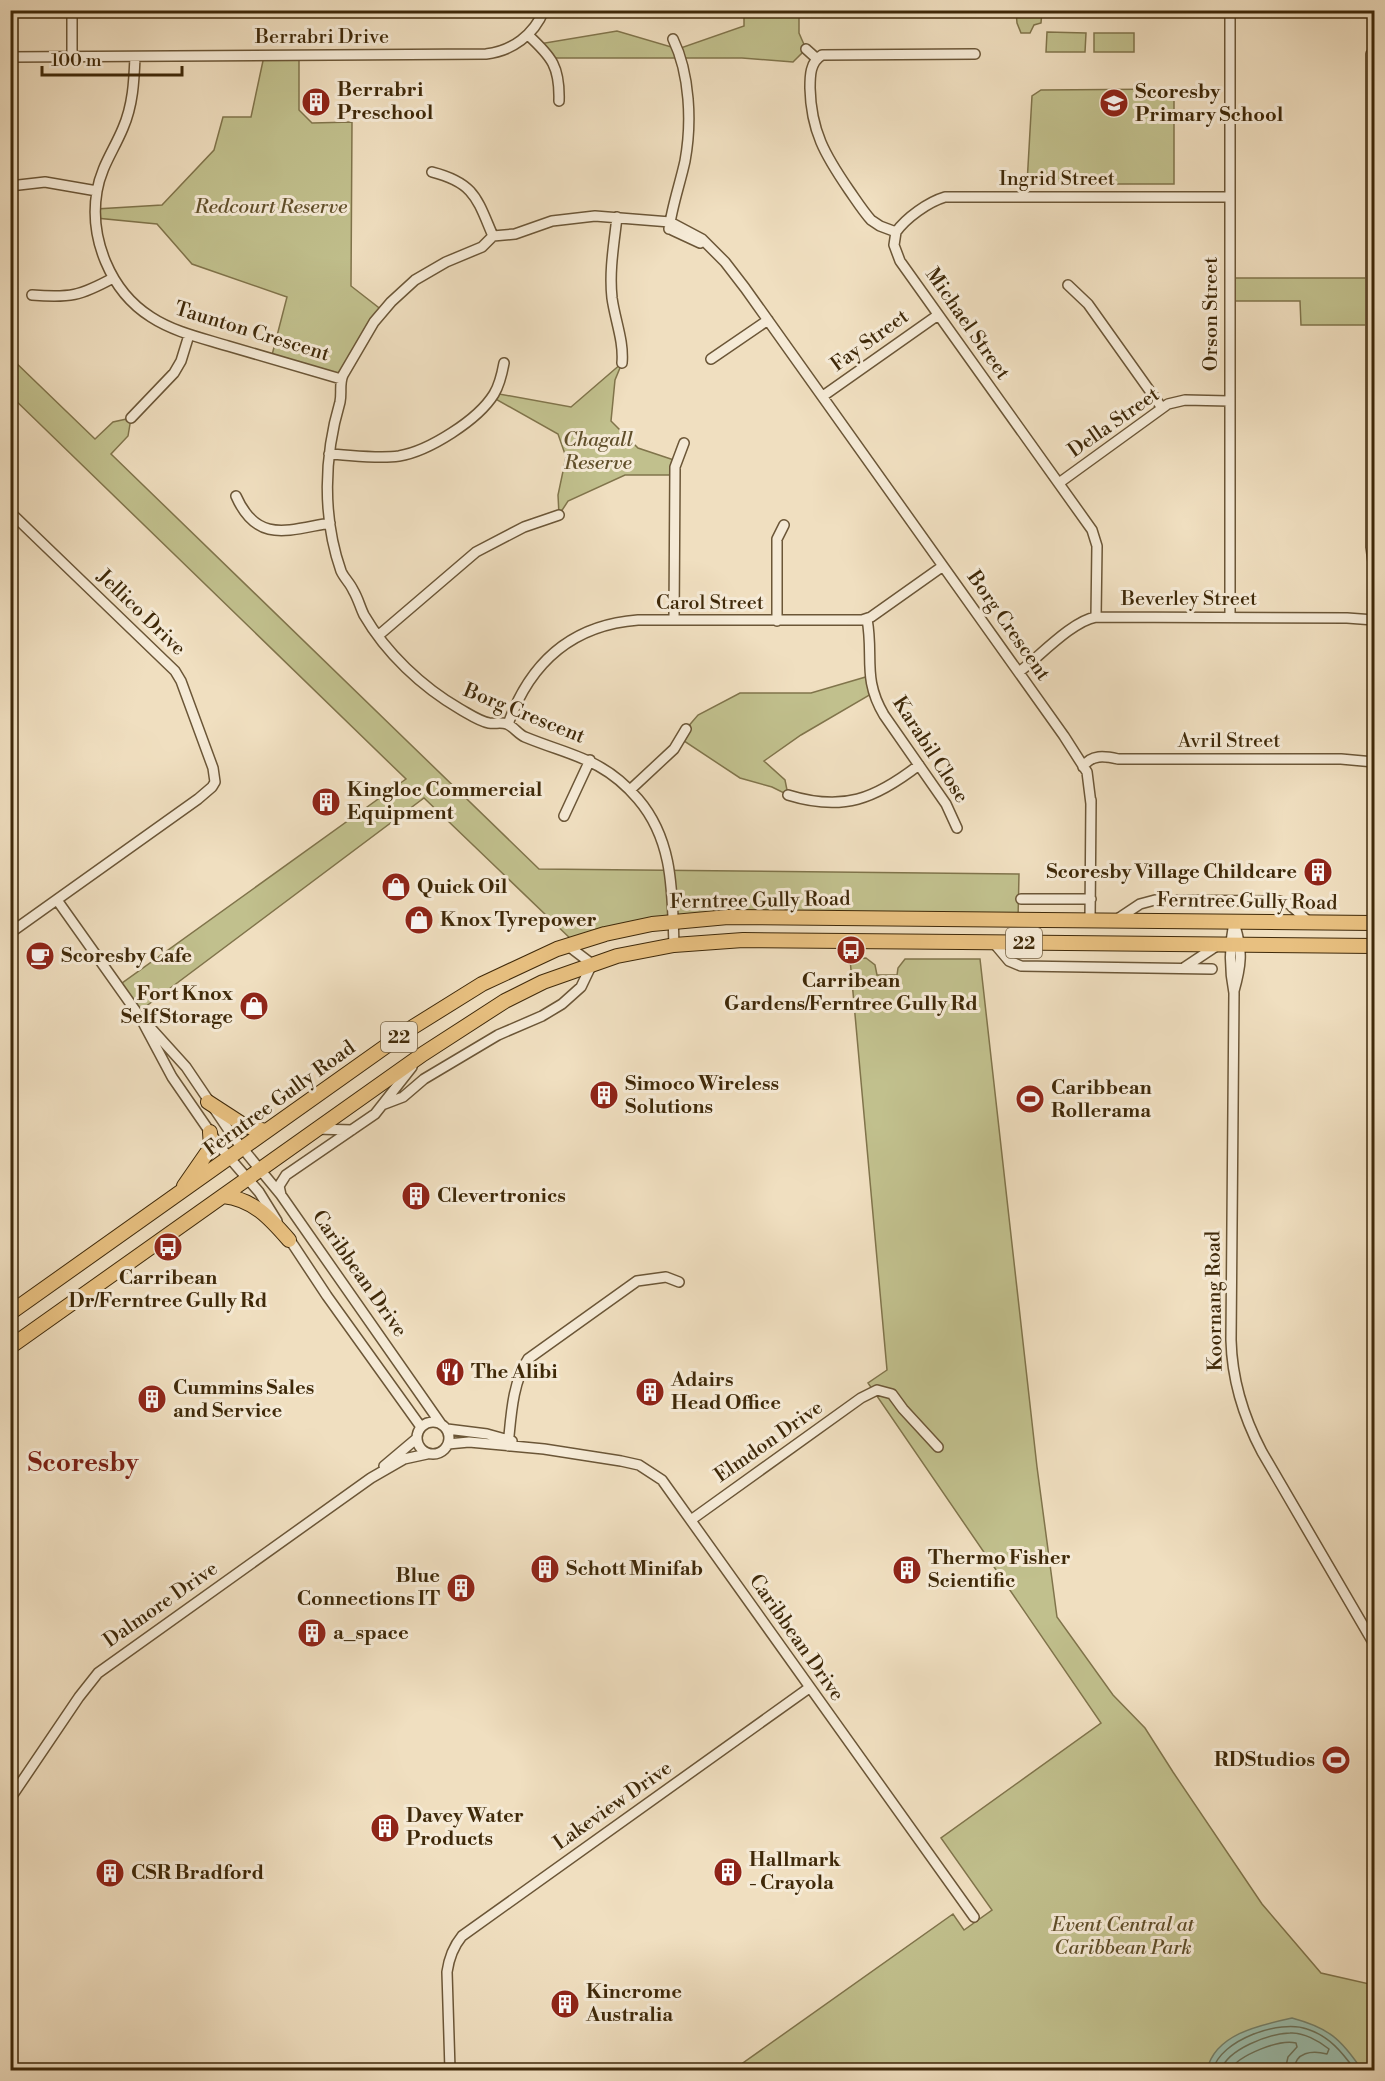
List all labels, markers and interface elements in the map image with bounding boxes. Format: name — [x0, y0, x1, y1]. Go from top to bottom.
street label: Berrabri Drive — [254, 25, 389, 50]
scale bar — [42, 39, 182, 77]
text: 100 m — [51, 49, 102, 72]
place label: Berrabri Preschool — [337, 78, 434, 126]
place label: Scoresby Primary School — [1135, 80, 1284, 128]
building icon: Berrabri Preschool — [300, 86, 332, 118]
school or university icon: Scoresby Primary School — [1098, 87, 1130, 119]
street label: Ingrid Street — [999, 167, 1115, 192]
park label: Redcourt Reserve — [194, 195, 348, 220]
street label: Orson Street — [1199, 257, 1224, 371]
street label: Michael Street — [919, 263, 1015, 385]
street label: Taunton Crescent — [171, 297, 333, 367]
street label: Fay Street — [826, 304, 914, 378]
street label: Della Street — [1063, 382, 1165, 464]
park label: Chagall Reserve — [563, 428, 633, 476]
street label: Jellico Drive — [91, 564, 191, 661]
street label: Borg Crescent — [960, 565, 1055, 686]
street label: Beverley Street — [1120, 587, 1257, 612]
street label: Carol Street — [656, 591, 764, 616]
street label: Borg Crescent — [459, 678, 588, 750]
street label: Karabil Close — [886, 692, 974, 808]
street label: Avril Street — [1177, 729, 1280, 754]
place label: Kingloc Commercial Equipment — [347, 778, 543, 826]
building icon: Kingloc Commercial Equipment — [310, 786, 342, 818]
building icon: Scoresby Village Childcare — [1302, 856, 1334, 888]
place label: Scoresby Village Childcare — [1046, 860, 1297, 885]
shop icon: Quick Oil — [380, 871, 412, 903]
place label: Quick Oil — [417, 875, 508, 900]
street label: Ferntree Gully Road — [669, 887, 851, 915]
street label: Ferntree Gully Road — [1156, 888, 1338, 916]
shop icon: Knox Tyrepower — [403, 904, 435, 936]
place label: Knox Tyrepower — [440, 908, 597, 933]
road number: 22 — [1006, 928, 1042, 958]
bus stop icon: Carribean Gardens/Ferntree Gully Rd — [835, 934, 867, 966]
cafe icon: Scoresby Cafe — [24, 940, 56, 972]
place label: Scoresby Cafe — [61, 944, 192, 969]
place label: Carribean Gardens/Ferntree Gully Rd — [724, 969, 978, 1017]
place label: Fort Knox Self Storage — [121, 982, 233, 1030]
shop icon: Fort Knox Self Storage — [238, 990, 270, 1022]
road number: 22 — [381, 1022, 417, 1052]
street label: Ferntree Gully Road — [199, 1035, 361, 1162]
place label: Simoco Wireless Solutions — [625, 1072, 779, 1120]
place label: Caribbean Rollerama — [1051, 1076, 1153, 1124]
building icon: Simoco Wireless Solutions — [588, 1079, 620, 1111]
sports icon: Caribbean Rollerama — [1014, 1083, 1046, 1115]
building icon: Clevertronics — [400, 1180, 432, 1212]
place label: Clevertronics — [437, 1184, 566, 1209]
street label: Caribbean Drive — [306, 1206, 412, 1342]
street label: Koornang Road — [1201, 1230, 1229, 1372]
bus stop icon: Carribean Dr/Ferntree Gully Rd — [152, 1231, 184, 1263]
place label: Carribean Dr/Ferntree Gully Rd — [69, 1266, 268, 1314]
restaurant icon: The Alibi — [434, 1356, 466, 1388]
place label: The Alibi — [471, 1360, 558, 1385]
place label: Adairs Head Office — [670, 1368, 781, 1416]
place label: Cummins Sales and Service — [173, 1376, 314, 1424]
building icon: Adairs Head Office — [634, 1376, 666, 1408]
building icon: Cummins Sales and Service — [136, 1383, 168, 1415]
street label: Elmdon Drive — [710, 1395, 828, 1489]
district label: Scoresby — [28, 1447, 139, 1479]
place label: Thermo Fisher Scientific — [928, 1546, 1071, 1594]
building icon: Schott Minifab — [529, 1553, 561, 1585]
building icon: Thermo Fisher Scientific — [891, 1554, 923, 1586]
street label: Dalmore Drive — [99, 1556, 223, 1654]
place label: Schott Minifab — [566, 1557, 703, 1582]
place label: Blue Connections IT — [297, 1564, 441, 1612]
street label: Caribbean Drive — [743, 1570, 849, 1706]
building icon: Blue Connections IT — [445, 1572, 477, 1604]
building icon: a_space — [296, 1617, 328, 1649]
place label: a_space — [333, 1621, 409, 1646]
sports icon: RDStudios — [1320, 1744, 1352, 1776]
place label: RDStudios — [1214, 1748, 1315, 1773]
street label: Lakeview Drive — [549, 1756, 677, 1856]
place label: Davey Water Products — [406, 1804, 524, 1852]
building icon: Davey Water Products — [369, 1812, 401, 1844]
place label: Hallmark - Crayola — [749, 1848, 841, 1896]
building icon: Hallmark - Crayola — [712, 1856, 744, 1888]
building icon: CSR Bradford — [94, 1857, 126, 1889]
place label: CSR Bradford — [131, 1861, 265, 1886]
park label: Event Central at Caribbean Park — [1051, 1913, 1195, 1961]
place label: Kincrome Australia — [585, 1980, 682, 2028]
building icon: Kincrome Australia — [549, 1988, 581, 2020]

